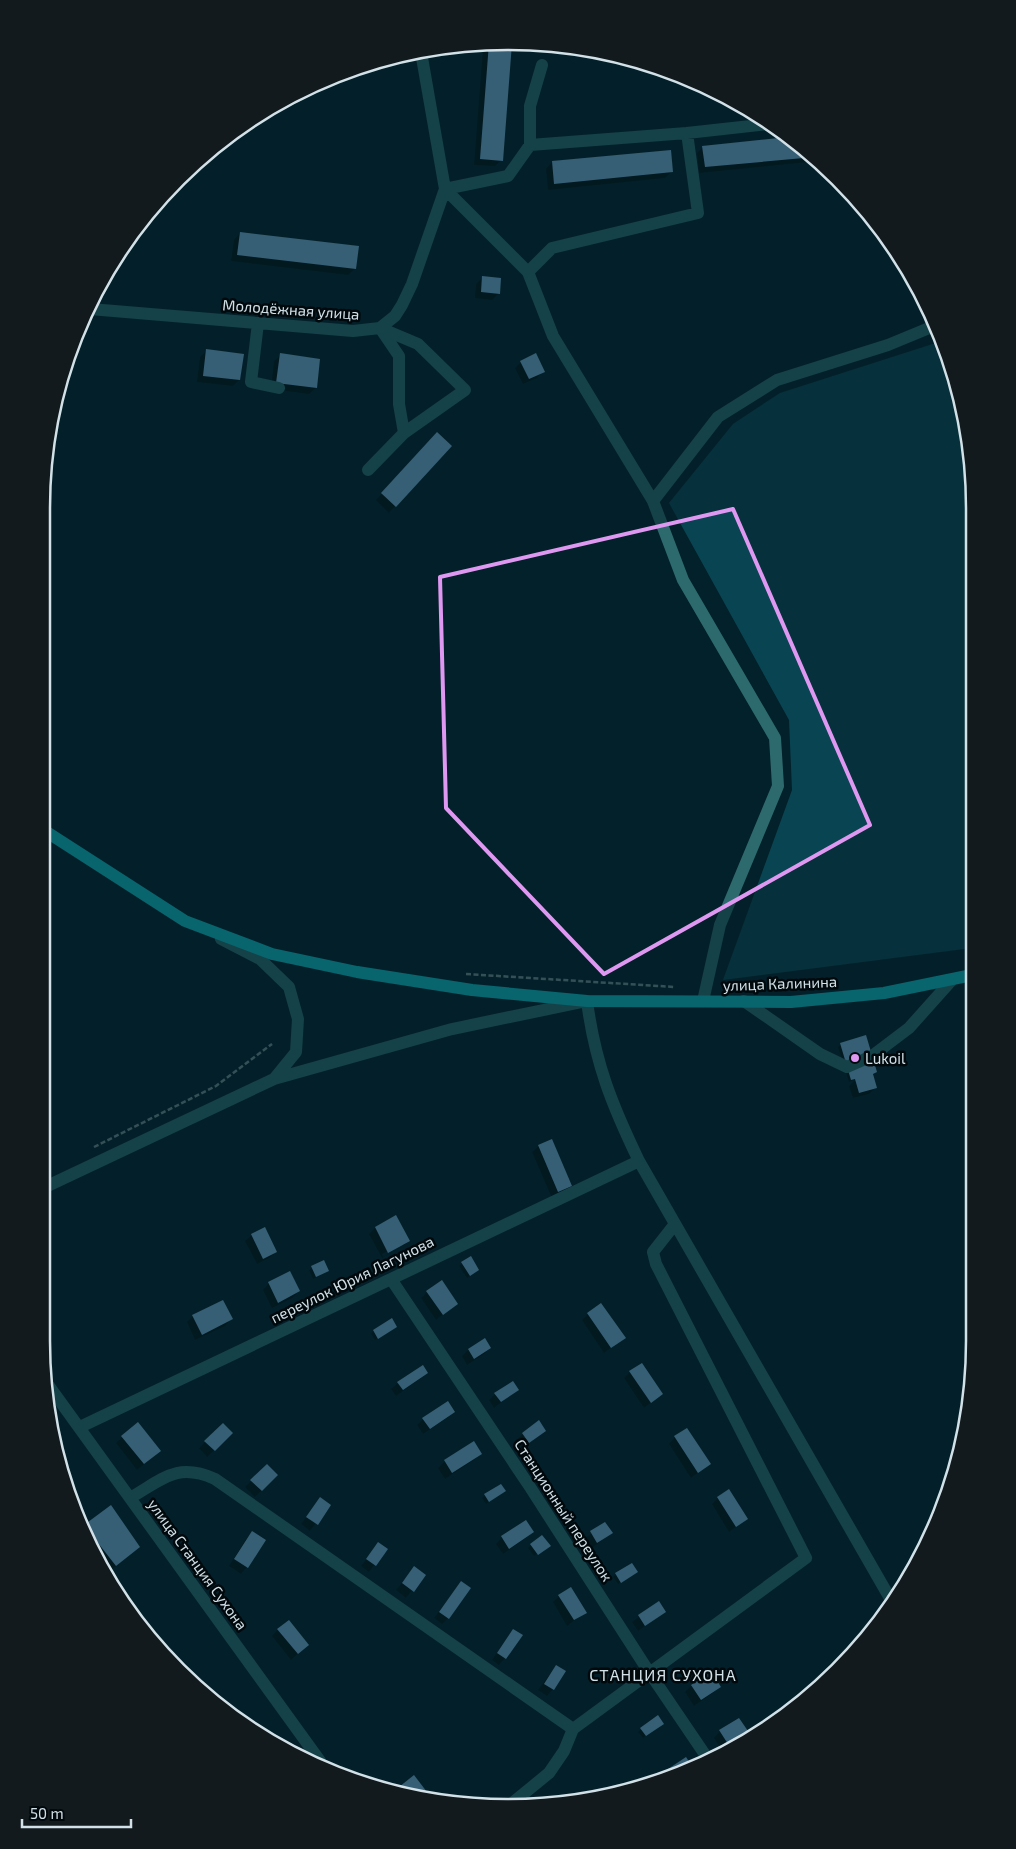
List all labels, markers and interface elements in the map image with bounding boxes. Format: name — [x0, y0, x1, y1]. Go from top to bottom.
street label: Молодёжная улица — [222, 295, 360, 324]
street label: улица Калинина — [723, 972, 837, 995]
place label: Lukoil — [865, 1049, 906, 1067]
marker: Lukoil — [849, 1052, 861, 1064]
street label: переулок Юрия Лагунова — [268, 1232, 437, 1327]
street label: Станционный переулок — [511, 1436, 617, 1585]
street label: улица Станция Сухона — [144, 1495, 251, 1633]
district label: СТАНЦИЯ СУХОНА — [589, 1665, 737, 1684]
scale bar — [22, 1796, 131, 1828]
text: 50 m — [30, 1804, 64, 1822]

